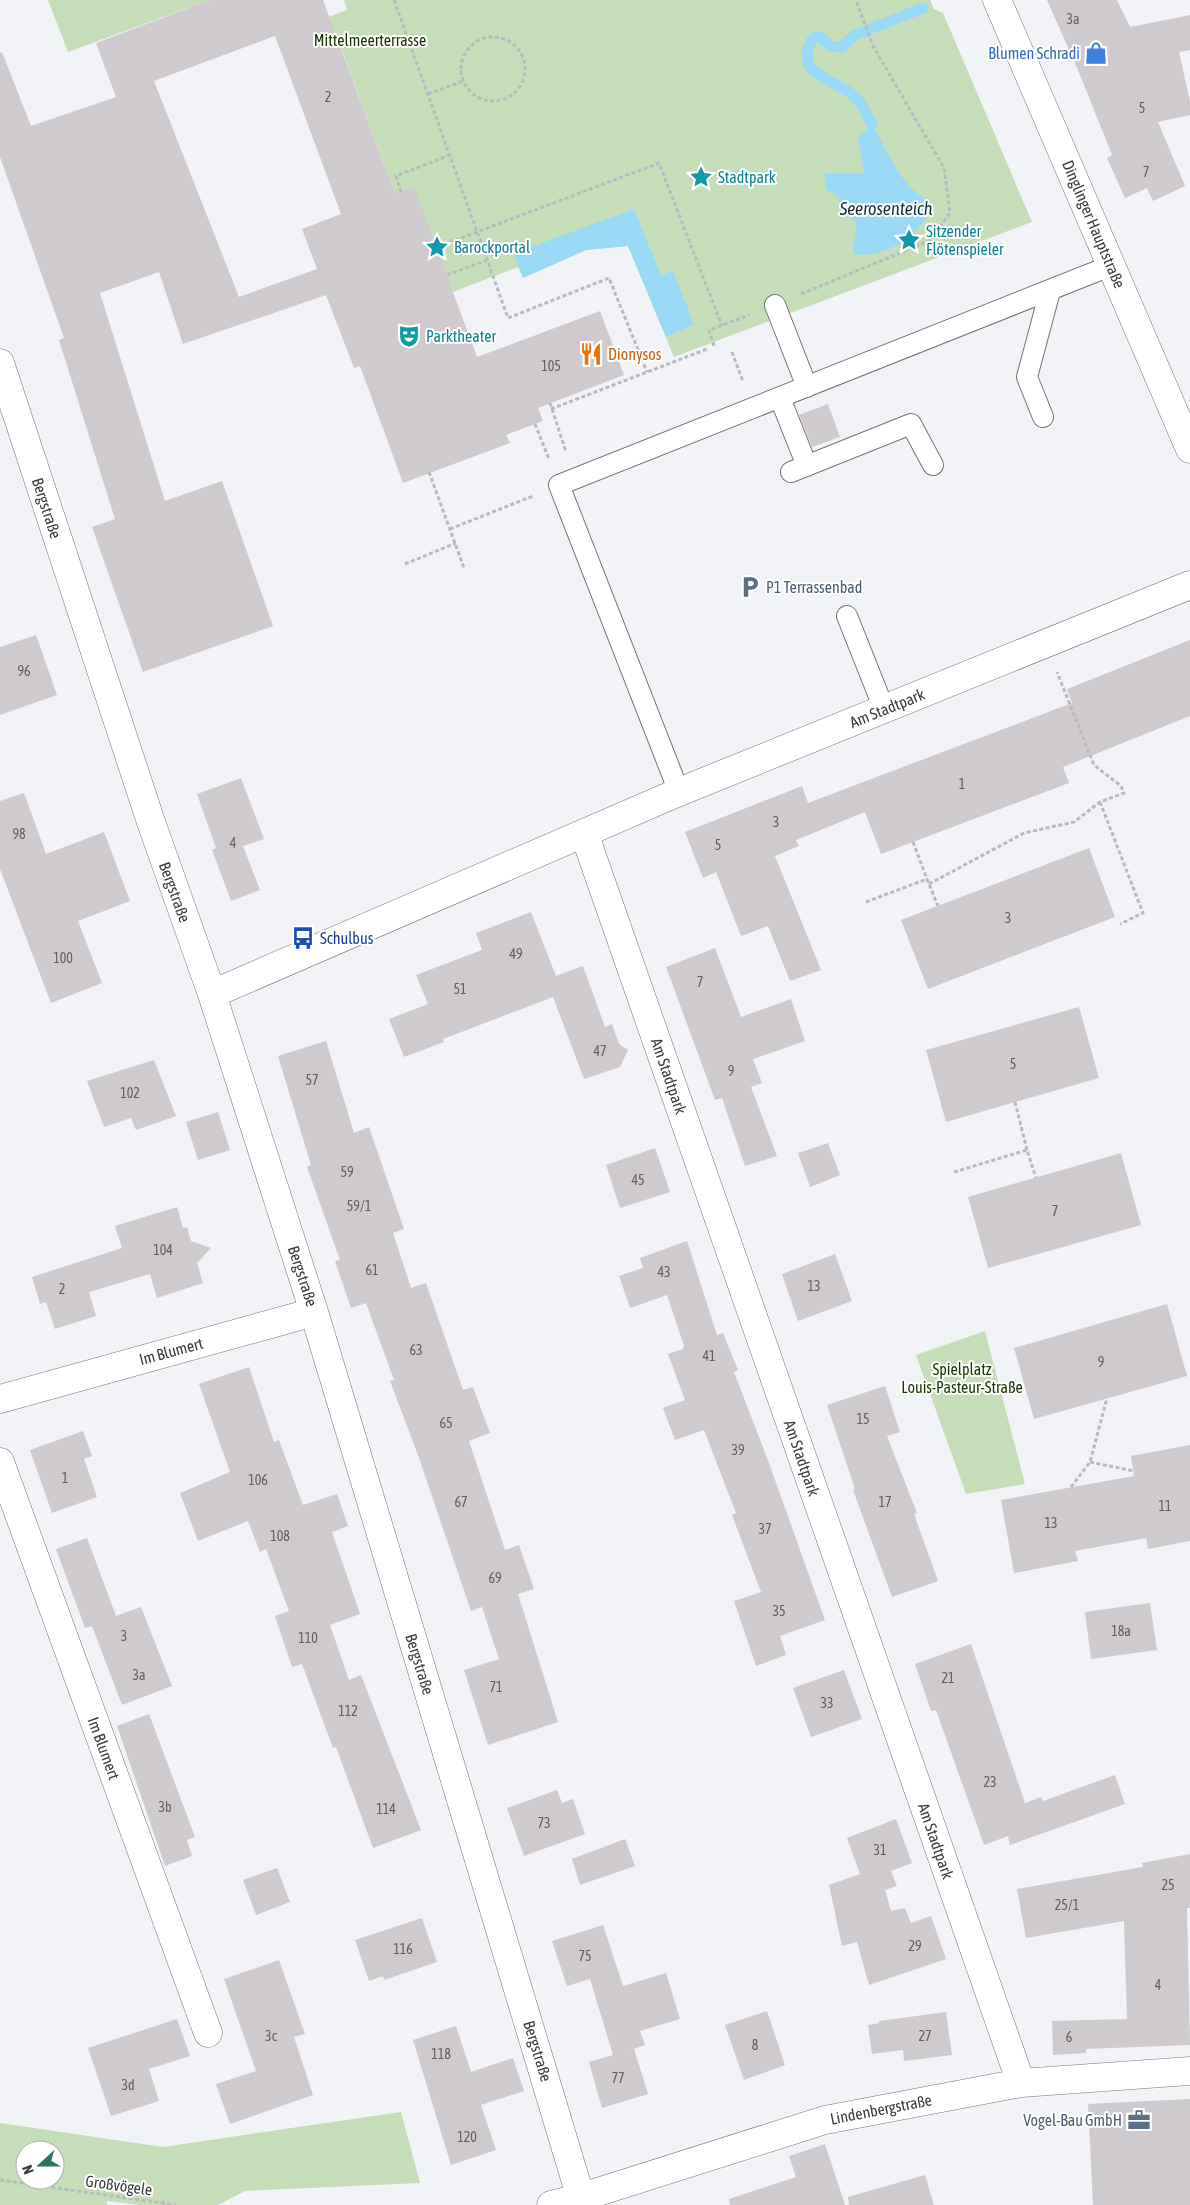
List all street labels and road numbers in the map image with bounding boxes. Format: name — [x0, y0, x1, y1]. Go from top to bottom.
street label: Dinglinger Hauptstraße — [1058, 157, 1129, 291]
street label: Bergstraße — [28, 475, 65, 541]
street label: Am Stadtpark — [847, 685, 928, 732]
street label: Bergstraße — [155, 859, 194, 925]
street label: Am Stadtpark — [647, 1036, 690, 1117]
street label: Bergstraße — [284, 1243, 321, 1309]
street label: Im Blumert — [137, 1334, 205, 1368]
street label: Am Stadtpark — [780, 1418, 823, 1499]
street label: Bergstraße — [401, 1631, 438, 1697]
street label: Im Blumert — [84, 1714, 124, 1782]
street label: Am Stadtpark — [914, 1801, 957, 1882]
street label: Bergstraße — [519, 2018, 556, 2084]
street label: Lindenbergstraße — [829, 2090, 934, 2129]
street label: Großvögele — [84, 2171, 154, 2200]

